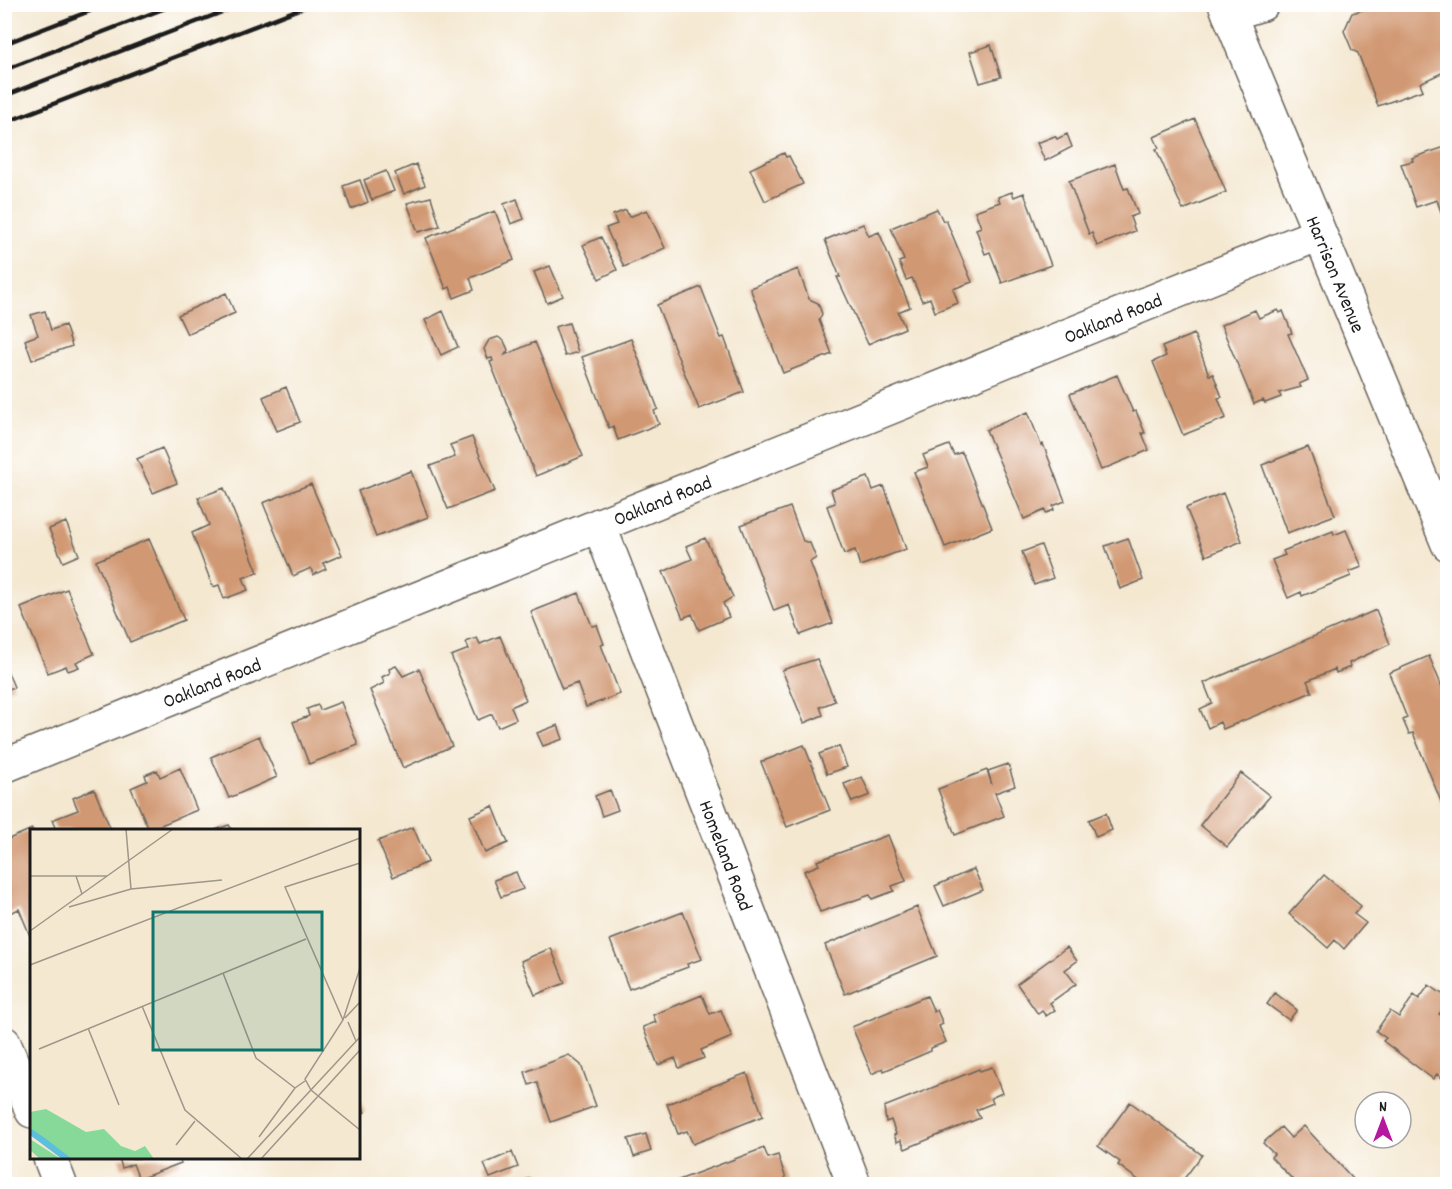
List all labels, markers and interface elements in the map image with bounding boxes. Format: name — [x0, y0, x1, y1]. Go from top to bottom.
street label: Harrison Avenue — [1297, 212, 1370, 338]
street label: Oakland Road — [1060, 288, 1167, 353]
street label: Oakland Road — [610, 470, 717, 535]
street label: Oakland Road — [159, 652, 266, 717]
street label: Homeland Road — [690, 797, 758, 916]
inset map — [30, 829, 360, 1159]
north arrow — [1353, 1090, 1413, 1150]
text: N — [1379, 1096, 1387, 1119]

